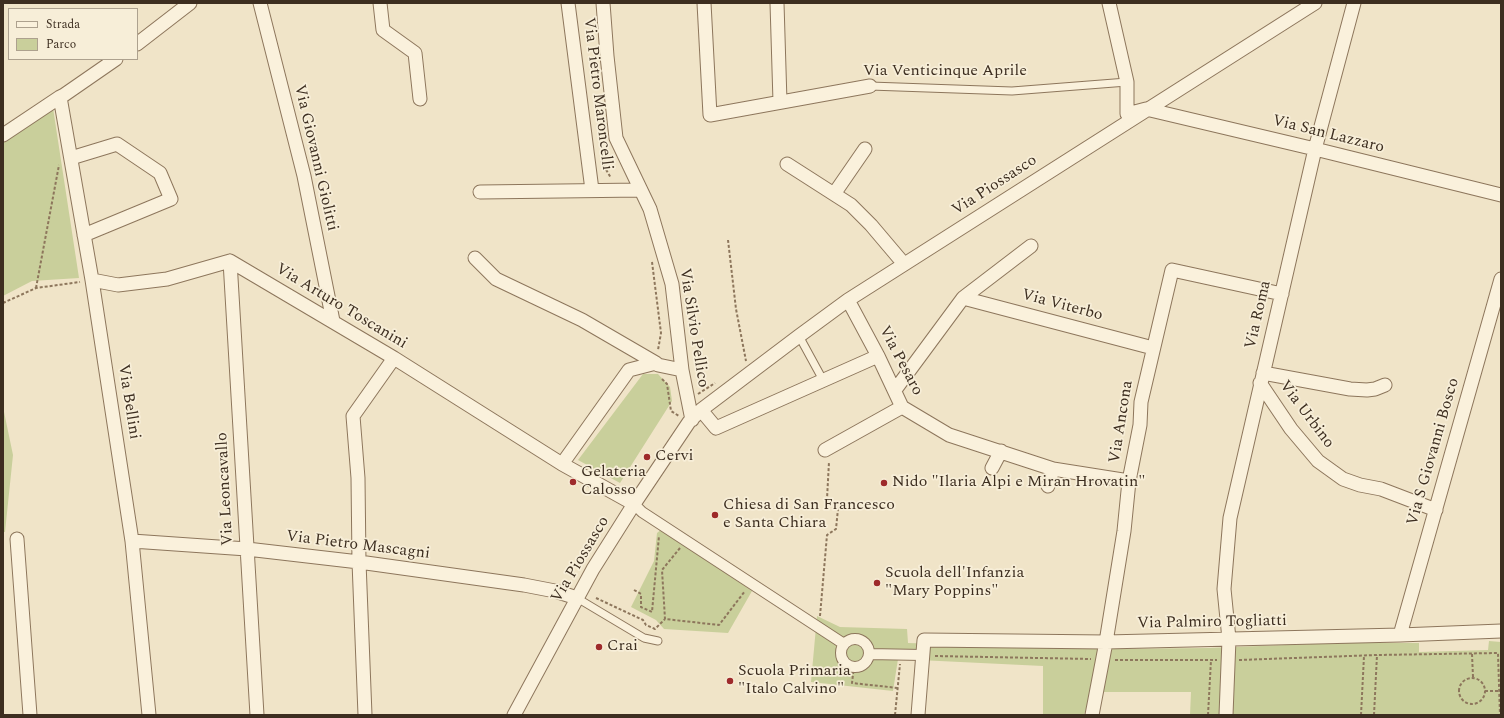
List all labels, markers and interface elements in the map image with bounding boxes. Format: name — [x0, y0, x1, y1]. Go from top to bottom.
legend — [8, 8, 138, 60]
text: Strada — [46, 15, 80, 34]
street label: Via Pietro Maroncelli — [578, 17, 616, 171]
text: Parco — [46, 35, 76, 54]
street label: Via Venticinque Aprile — [863, 62, 1027, 82]
street label: Via Giovanni Giolitti — [289, 83, 341, 233]
street label: Via San Lazzaro — [1270, 112, 1386, 158]
street label: Via Piossasco — [949, 151, 1041, 221]
street label: Via Arturo Toscanini — [272, 260, 410, 354]
street label: Via Silvio Pellico — [674, 267, 712, 389]
street label: Via Roma — [1242, 279, 1276, 351]
street label: Via Viterbo — [1019, 286, 1105, 326]
street label: Via Pesaro — [874, 323, 926, 399]
street label: Via Bellini — [113, 363, 143, 441]
street label: Via S Giovanni Bosco — [1404, 376, 1464, 528]
street label: Via Urbino — [1274, 377, 1338, 453]
street label: Via Ancona — [1106, 379, 1138, 465]
street label: Via Leoncavallo — [213, 432, 239, 546]
place label: Cervi — [655, 447, 693, 467]
marker: Cervi — [642, 452, 652, 462]
place label: Gelateria Calosso — [581, 463, 646, 501]
place label: Nido "Ilaria Alpi e Miran Hrovatin" — [892, 473, 1146, 493]
marker: Gelateria Calosso — [568, 477, 578, 487]
marker: Nido "Ilaria Alpi e Miran Hrovatin" — [879, 478, 889, 488]
place label: Chiesa di San Francesco e Santa Chiara — [723, 496, 895, 534]
marker: Chiesa di San Francesco e Santa Chiara — [710, 510, 720, 520]
street label: Via Piossasco — [548, 513, 614, 607]
street label: Via Pietro Mascagni — [285, 528, 431, 564]
place label: Scuola dell'Infanzia "Mary Poppins" — [885, 564, 1024, 602]
marker: Scuola dell'Infanzia "Mary Poppins" — [872, 578, 882, 588]
street label: Via Palmiro Togliatti — [1137, 612, 1287, 634]
place label: Crai — [607, 637, 638, 657]
marker: Crai — [594, 642, 604, 652]
place label: Scuola Primaria "Italo Calvino" — [738, 662, 851, 700]
marker: Scuola Primaria "Italo Calvino" — [725, 676, 735, 686]

